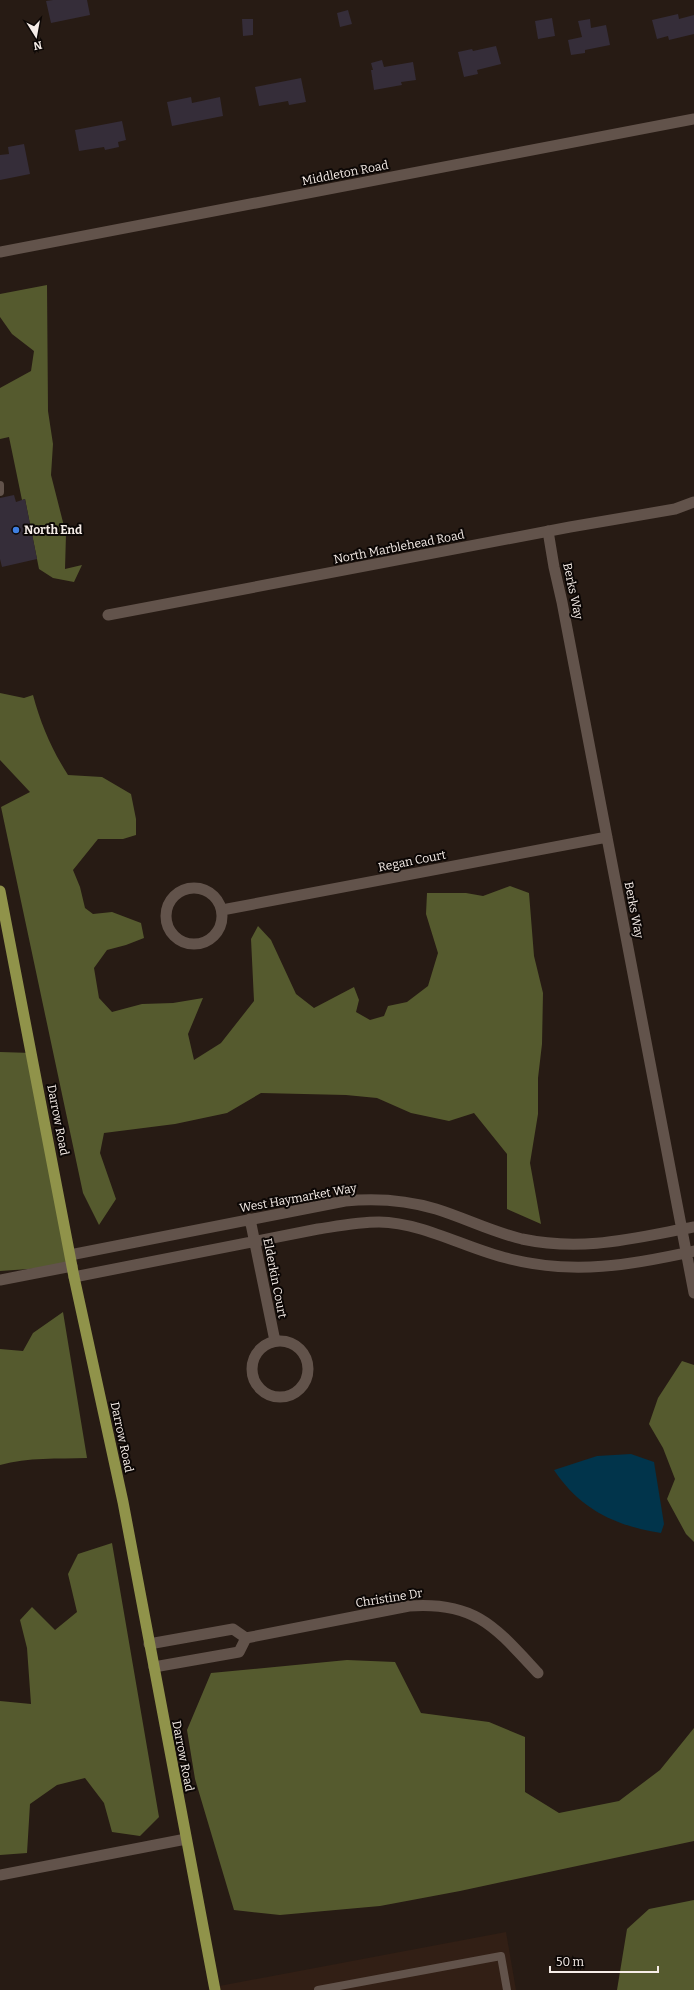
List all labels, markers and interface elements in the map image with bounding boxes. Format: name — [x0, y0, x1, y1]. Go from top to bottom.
north arrow — [16, 16, 56, 56]
text: N — [32, 38, 43, 53]
street label: Middleton Road — [301, 158, 389, 188]
place label: North End — [24, 523, 83, 537]
marker: North End — [11, 525, 21, 535]
street label: North Marblehead Road — [332, 527, 466, 567]
street label: Berks Way — [560, 561, 586, 621]
street label: Regan Court — [377, 847, 448, 874]
street label: Berks Way — [622, 880, 646, 940]
street label: Darrow Road — [44, 1083, 72, 1157]
street label: West Haymarket Way — [238, 1181, 358, 1215]
street label: Elderkin Court — [260, 1237, 290, 1320]
street label: Darrow Road — [108, 1400, 136, 1474]
street label: Christine Dr — [355, 1586, 424, 1610]
street label: Darrow Road — [169, 1719, 197, 1793]
scale bar — [550, 1948, 658, 1974]
text: 50 m — [556, 1955, 585, 1969]

